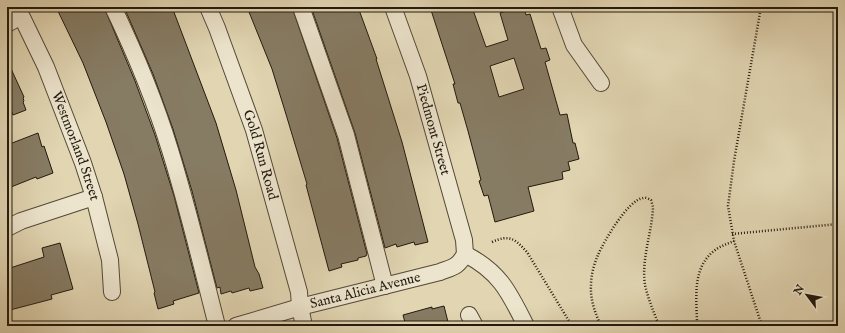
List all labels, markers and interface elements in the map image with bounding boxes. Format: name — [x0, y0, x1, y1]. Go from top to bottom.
street label: Piedmont Street — [412, 82, 454, 177]
street label: Westmorland Street — [47, 89, 104, 203]
street label: Gold Run Road — [238, 107, 282, 202]
street label: Santa Alicia Avenue — [308, 268, 423, 313]
north arrow — [787, 275, 827, 315]
text: N — [790, 282, 808, 299]

